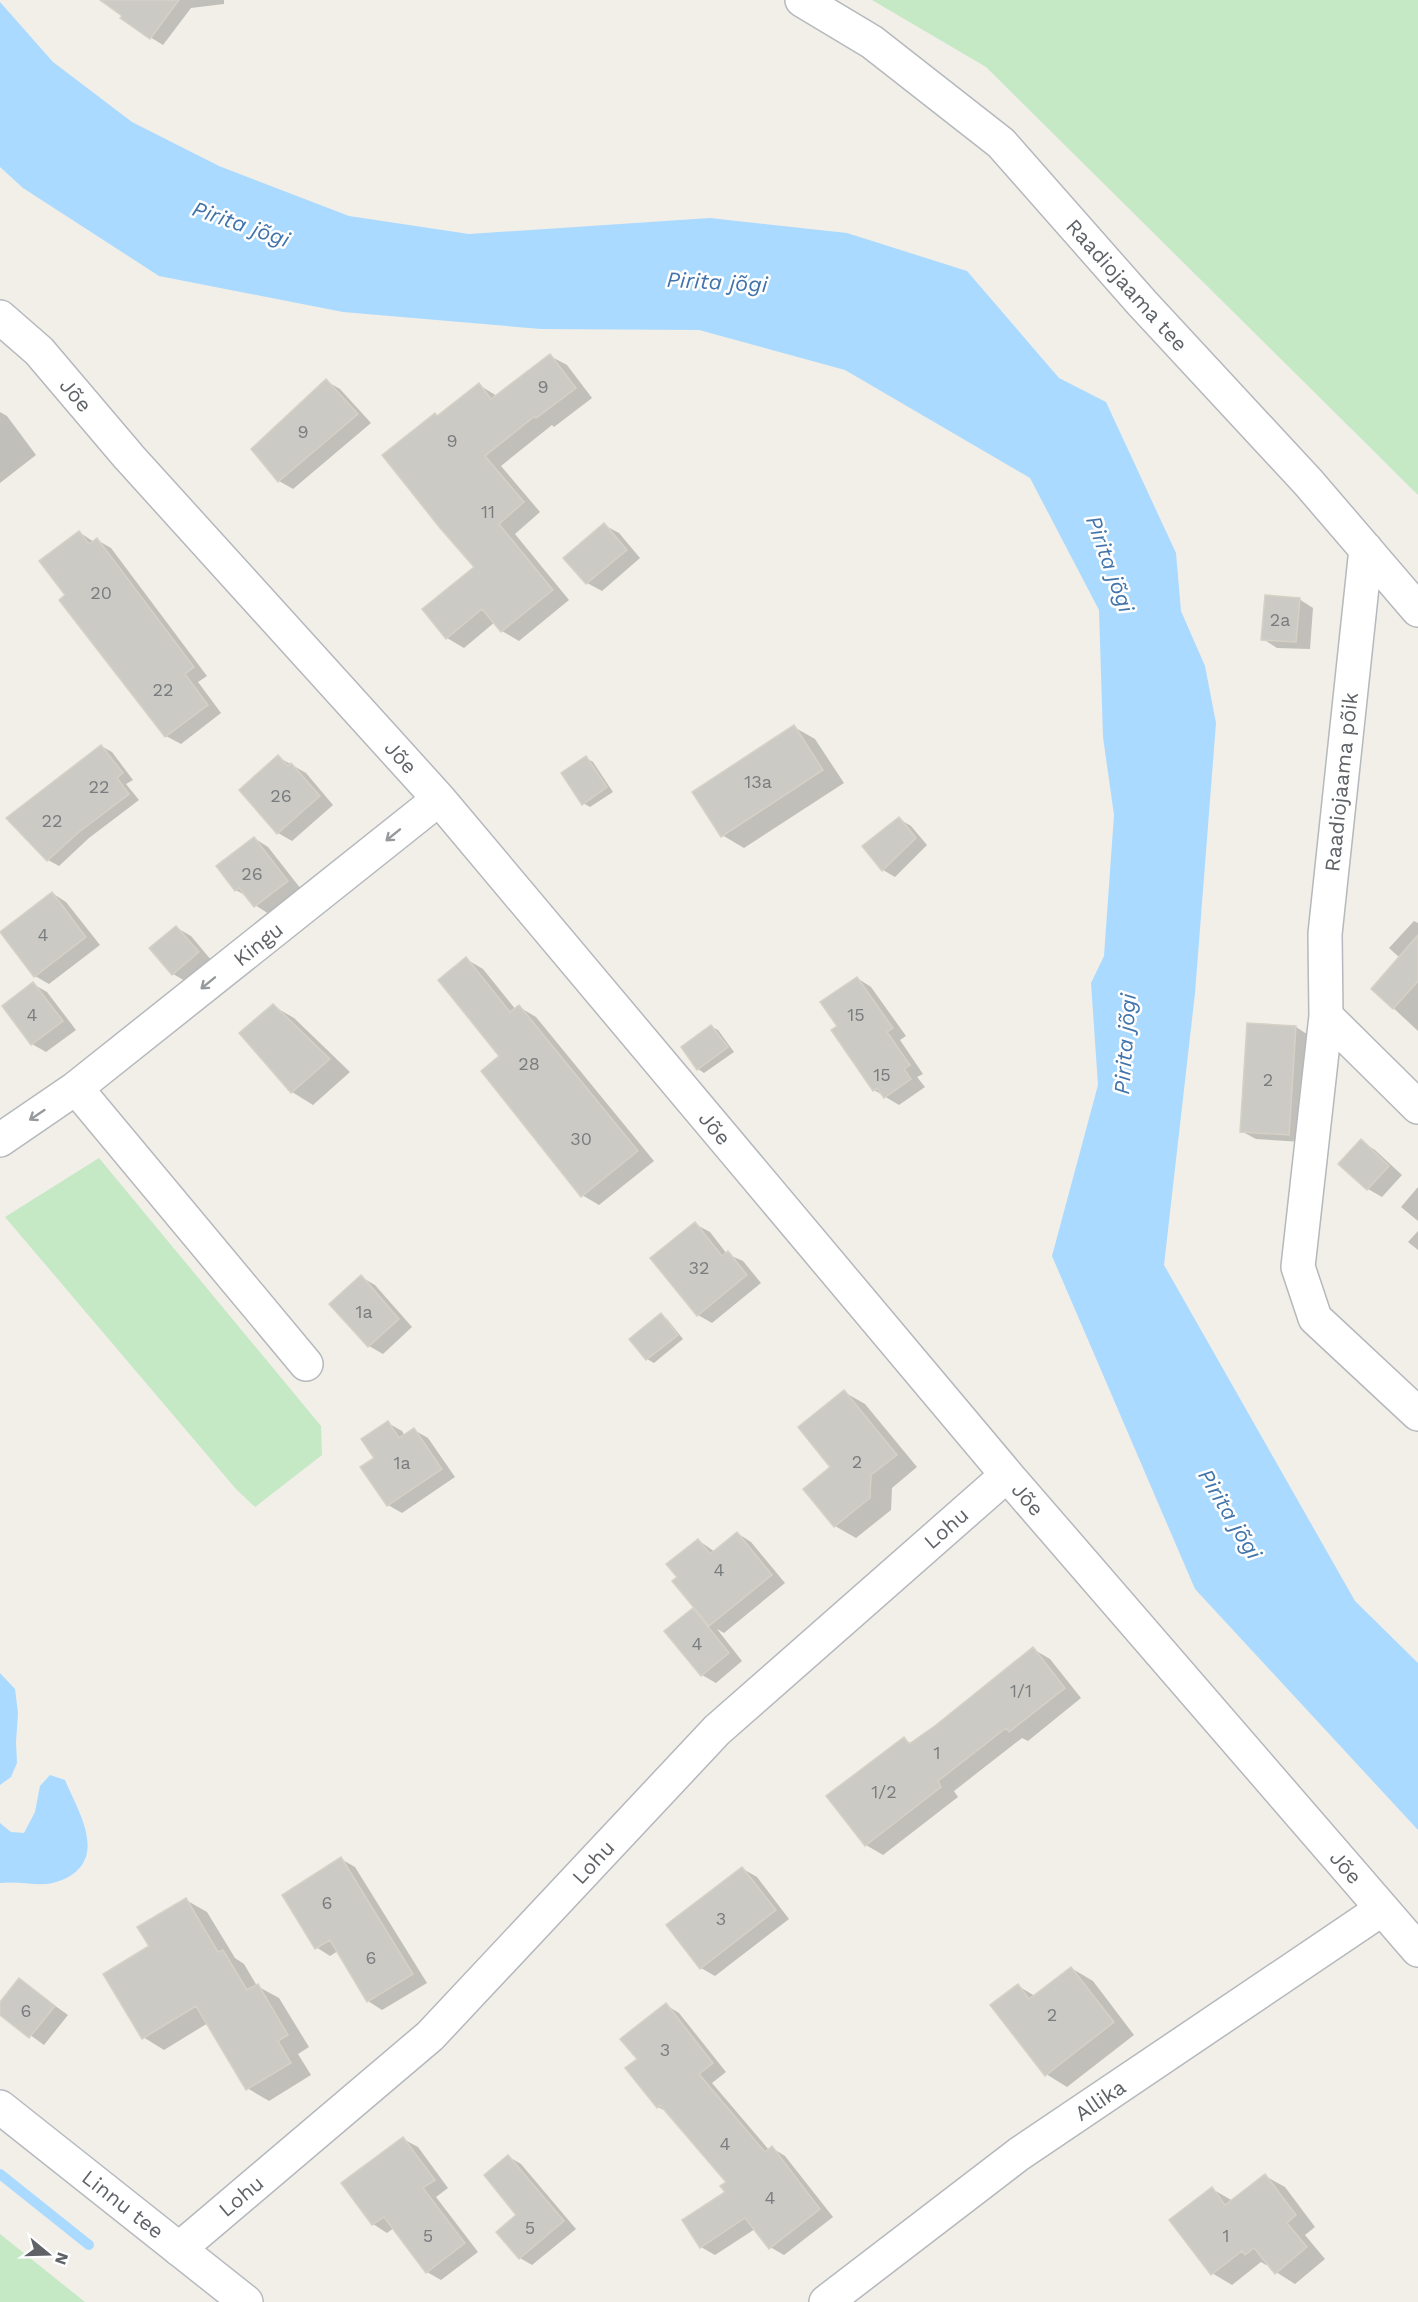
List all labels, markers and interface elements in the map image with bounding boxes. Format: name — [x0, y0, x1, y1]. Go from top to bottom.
water label: Pirita jõgi — [189, 196, 294, 253]
street label: Raadiojaama tee — [1061, 214, 1193, 356]
water label: Pirita jõgi — [666, 267, 769, 297]
street label: Jõe — [55, 373, 97, 417]
house number: 9 — [537, 376, 549, 397]
house number: 9 — [297, 421, 309, 442]
house number: 9 — [446, 430, 458, 451]
house number: 11 — [481, 501, 495, 522]
water label: Pirita jõgi — [1081, 512, 1139, 617]
house number: 20 — [90, 582, 112, 603]
house number: 2a — [1270, 609, 1290, 630]
house number: 22 — [153, 679, 174, 700]
street label: Raadiojaama põik — [1319, 691, 1363, 873]
street label: Jõe — [380, 735, 422, 779]
house number: 13a — [744, 771, 772, 792]
house number: 22 — [89, 776, 110, 797]
house number: 26 — [270, 785, 292, 806]
house number: 22 — [42, 810, 63, 831]
one-way arrow — [385, 829, 401, 842]
house number: 26 — [241, 863, 263, 884]
street label: Kingu — [228, 917, 288, 971]
house number: 4 — [38, 924, 49, 945]
one-way arrow — [200, 977, 216, 990]
water label: Pirita jõgi — [1109, 991, 1141, 1095]
house number: 4 — [27, 1004, 38, 1025]
house number: 15 — [847, 1004, 865, 1025]
house number: 28 — [518, 1053, 540, 1074]
house number: 15 — [873, 1064, 891, 1085]
house number: 2 — [1263, 1069, 1273, 1090]
street label: Jõe — [694, 1106, 736, 1150]
one-way arrow — [29, 1109, 46, 1121]
house number: 30 — [570, 1128, 592, 1149]
house number: 32 — [689, 1257, 710, 1278]
house number: 1a — [355, 1301, 373, 1322]
house number: 2 — [852, 1451, 862, 1472]
house number: 1a — [393, 1452, 411, 1473]
water label: Pirita jõgi — [1193, 1464, 1267, 1565]
street label: Jõe — [1007, 1477, 1049, 1521]
street label: Lohu — [919, 1502, 973, 1554]
house number: 4 — [714, 1559, 725, 1580]
house number: 4 — [692, 1633, 703, 1654]
house number: 1/1 — [1010, 1680, 1032, 1701]
house number: 1 — [933, 1742, 941, 1763]
house number: 1/2 — [871, 1781, 897, 1802]
street label: Lohu — [567, 1835, 619, 1889]
street label: Jõe — [1325, 1845, 1367, 1889]
house number: 6 — [322, 1892, 332, 1913]
house number: 3 — [716, 1908, 726, 1929]
house number: 6 — [366, 1947, 376, 1968]
house number: 6 — [21, 2000, 31, 2021]
house number: 2 — [1047, 2004, 1057, 2025]
house number: 3 — [660, 2039, 670, 2060]
street label: Allika — [1070, 2074, 1130, 2126]
house number: 4 — [720, 2133, 731, 2154]
street label: Linnu tee — [77, 2164, 169, 2244]
street label: Lohu — [214, 2170, 268, 2222]
house number: 4 — [765, 2187, 776, 2208]
house number: 5 — [525, 2217, 535, 2238]
north arrow — [18, 2224, 78, 2284]
house number: 5 — [423, 2225, 433, 2246]
house number: 1 — [1222, 2225, 1230, 2246]
text: N — [51, 2250, 73, 2267]

